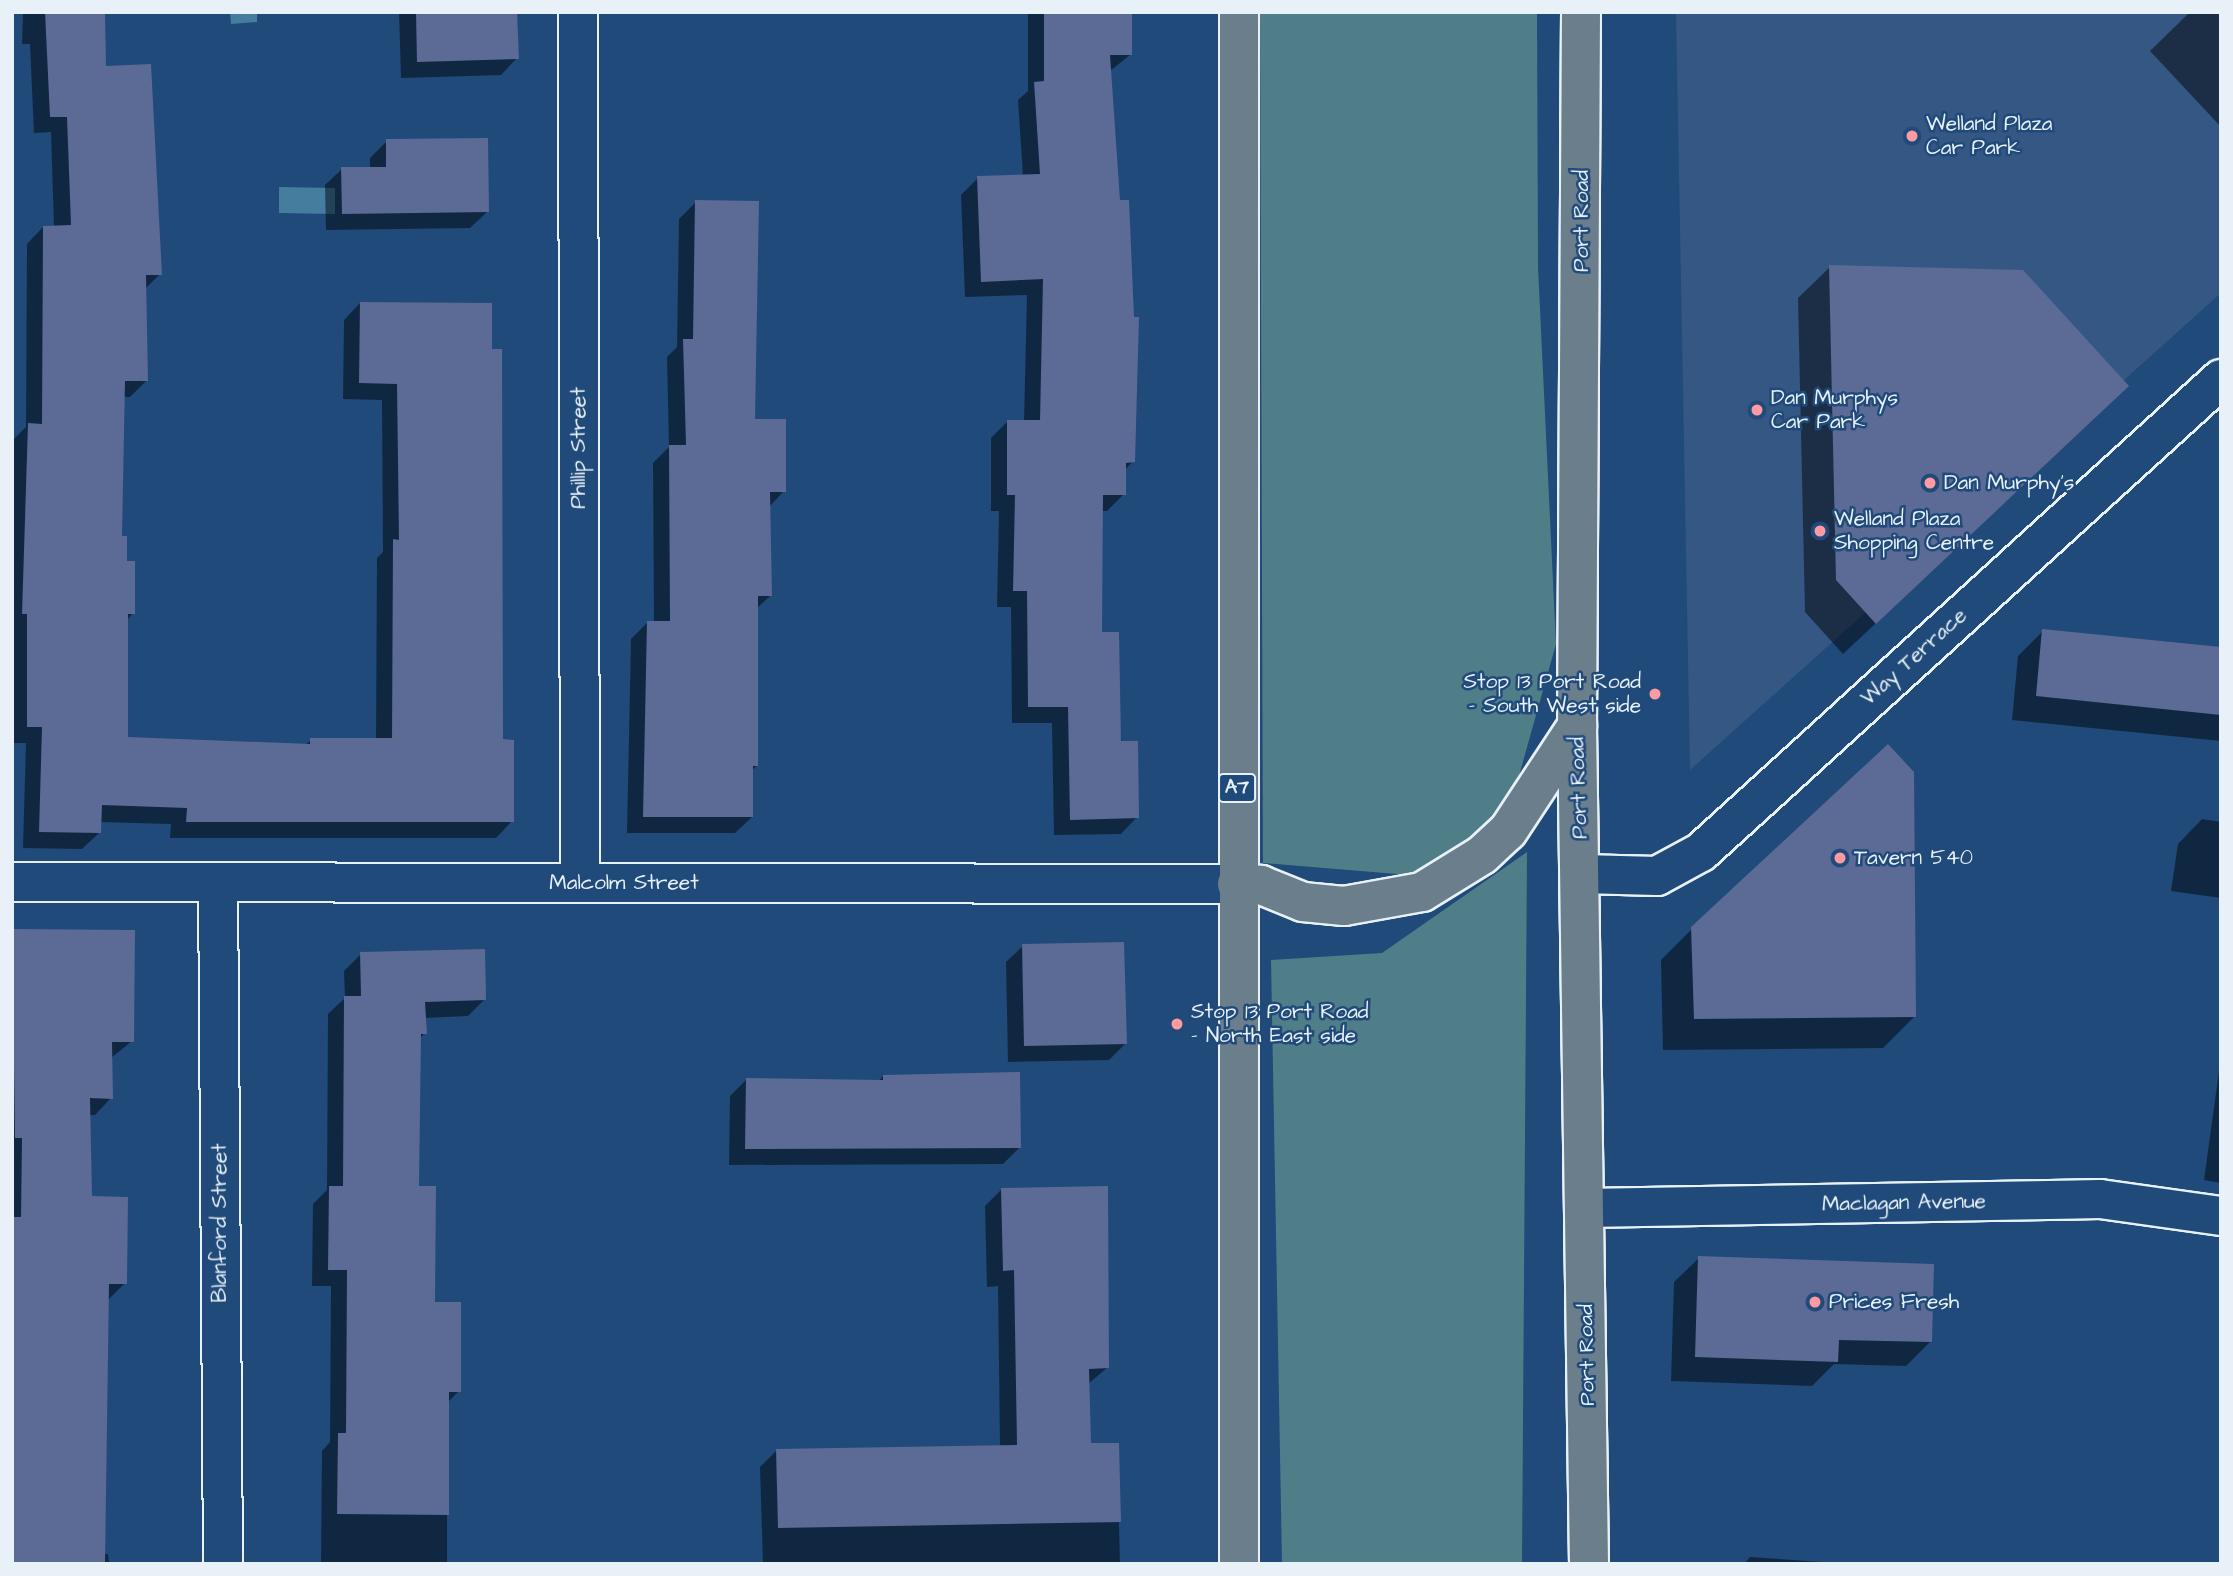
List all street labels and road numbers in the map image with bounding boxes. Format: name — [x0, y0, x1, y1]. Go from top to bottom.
street label: Port Road — [1569, 170, 1595, 272]
street label: Phillip Street — [566, 387, 592, 509]
street label: Way Terrace — [1856, 603, 1972, 711]
street label: Port Road — [1565, 737, 1593, 839]
road number: A7 — [1218, 772, 1256, 804]
street label: Malcolm Street — [549, 870, 699, 896]
street label: Blanford Street — [207, 1143, 233, 1303]
street label: Maclagan Avenue — [1822, 1189, 1986, 1217]
street label: Port Road — [1574, 1304, 1600, 1406]

